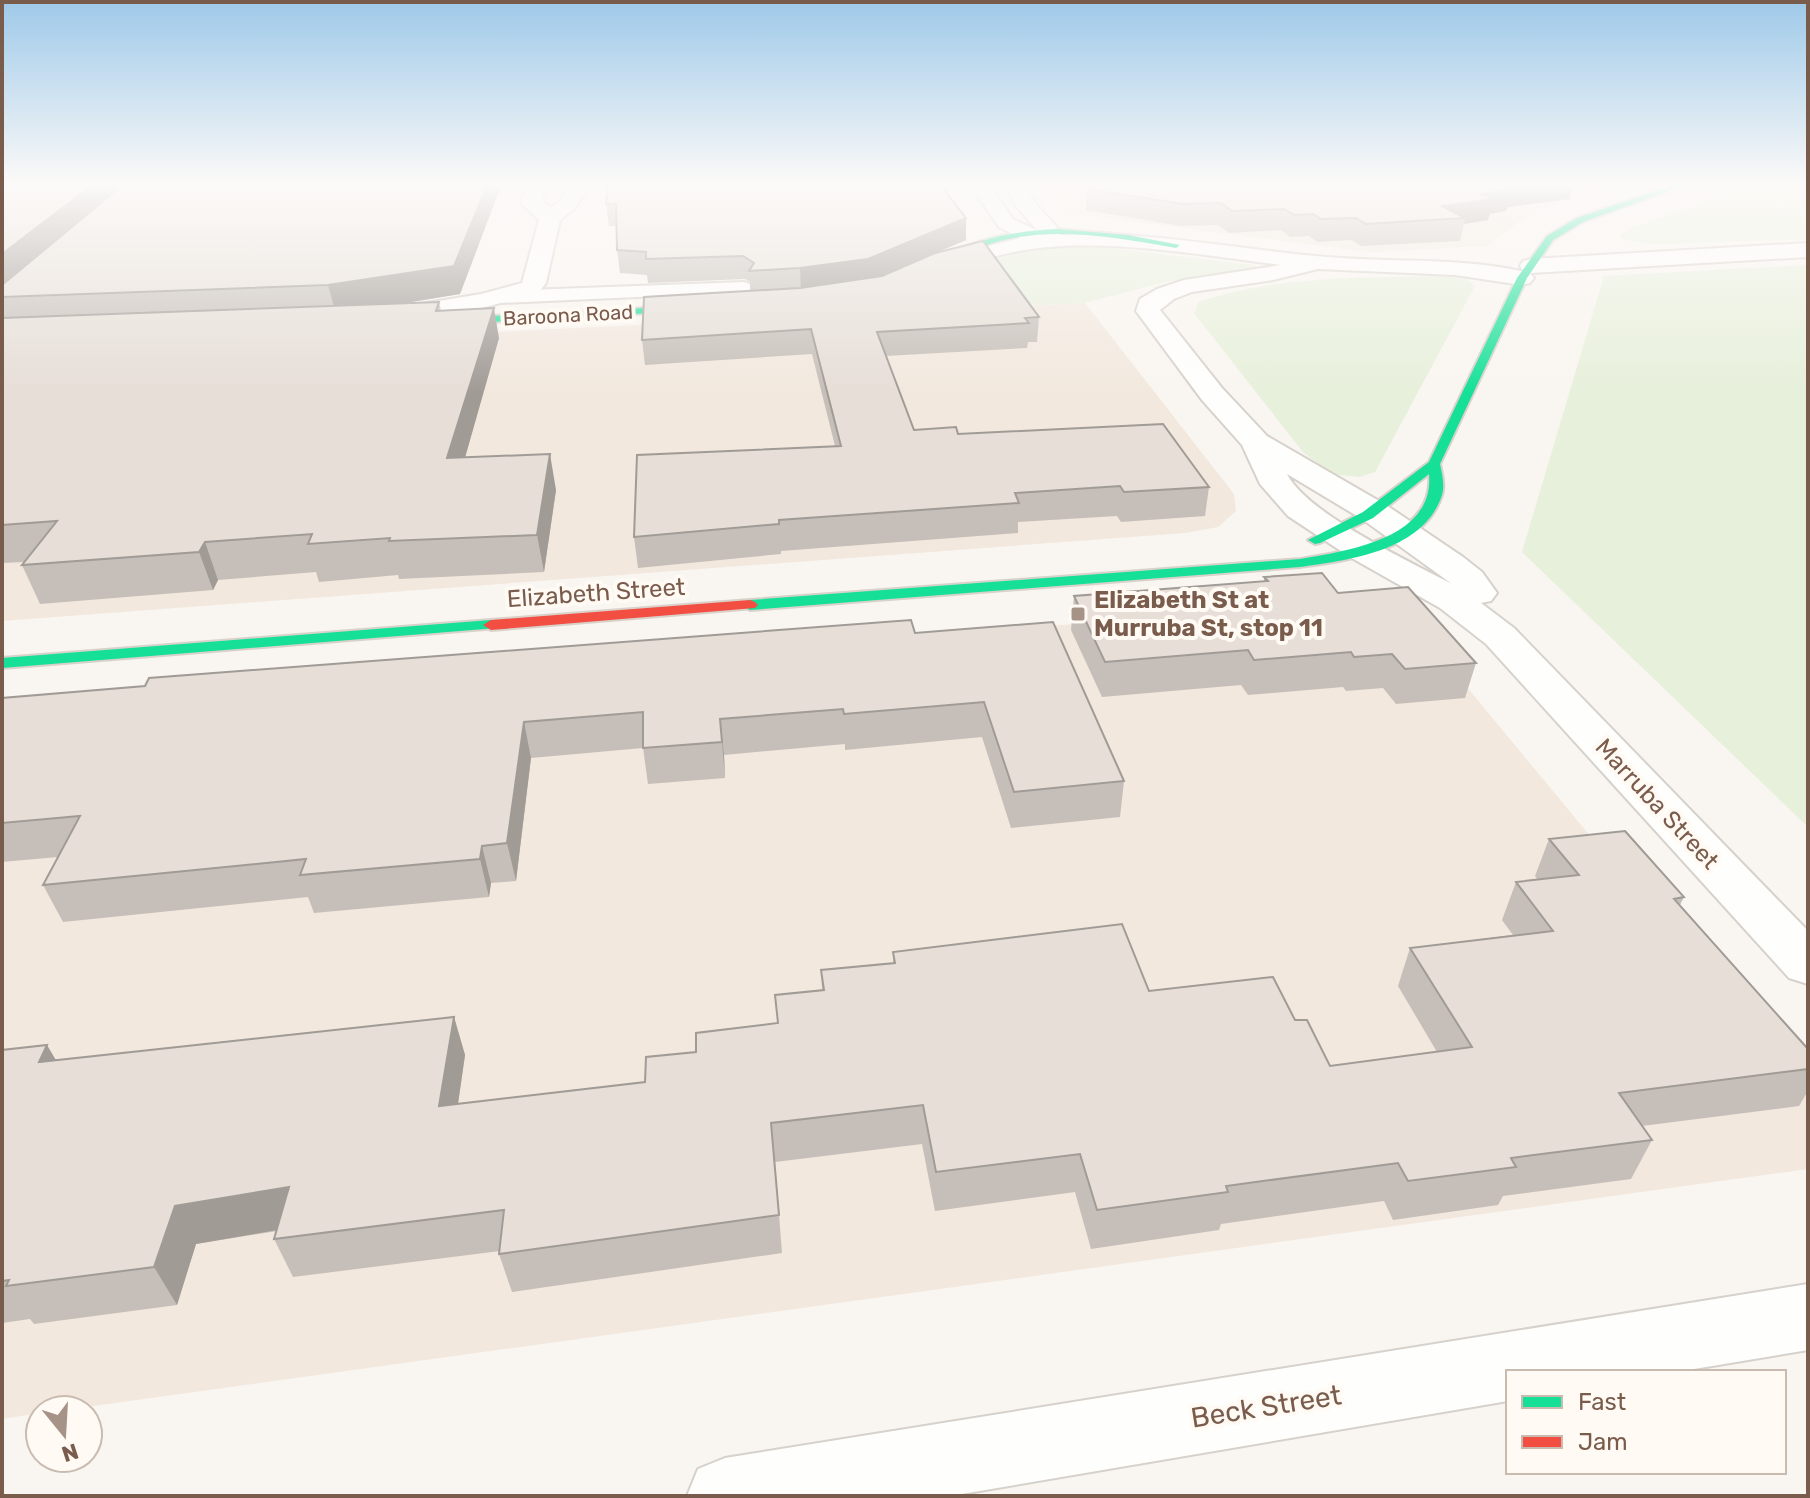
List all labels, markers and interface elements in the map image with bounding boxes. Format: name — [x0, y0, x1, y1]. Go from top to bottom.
street label: Baroona Road — [502, 300, 634, 330]
street label: Elizabeth Street — [506, 573, 686, 613]
place label: Elizabeth St at Murruba St, stop 11 — [1094, 586, 1323, 642]
marker: Elizabeth St at Murruba St, stop 11 — [1069, 605, 1087, 623]
street label: Marruba Street — [1590, 733, 1724, 875]
legend — [1506, 1370, 1786, 1474]
street label: Beck Street — [1189, 1378, 1344, 1435]
text: Fast — [1578, 1388, 1626, 1416]
north arrow — [24, 1394, 104, 1474]
text: Jam — [1578, 1428, 1628, 1456]
text: N — [58, 1437, 82, 1468]

